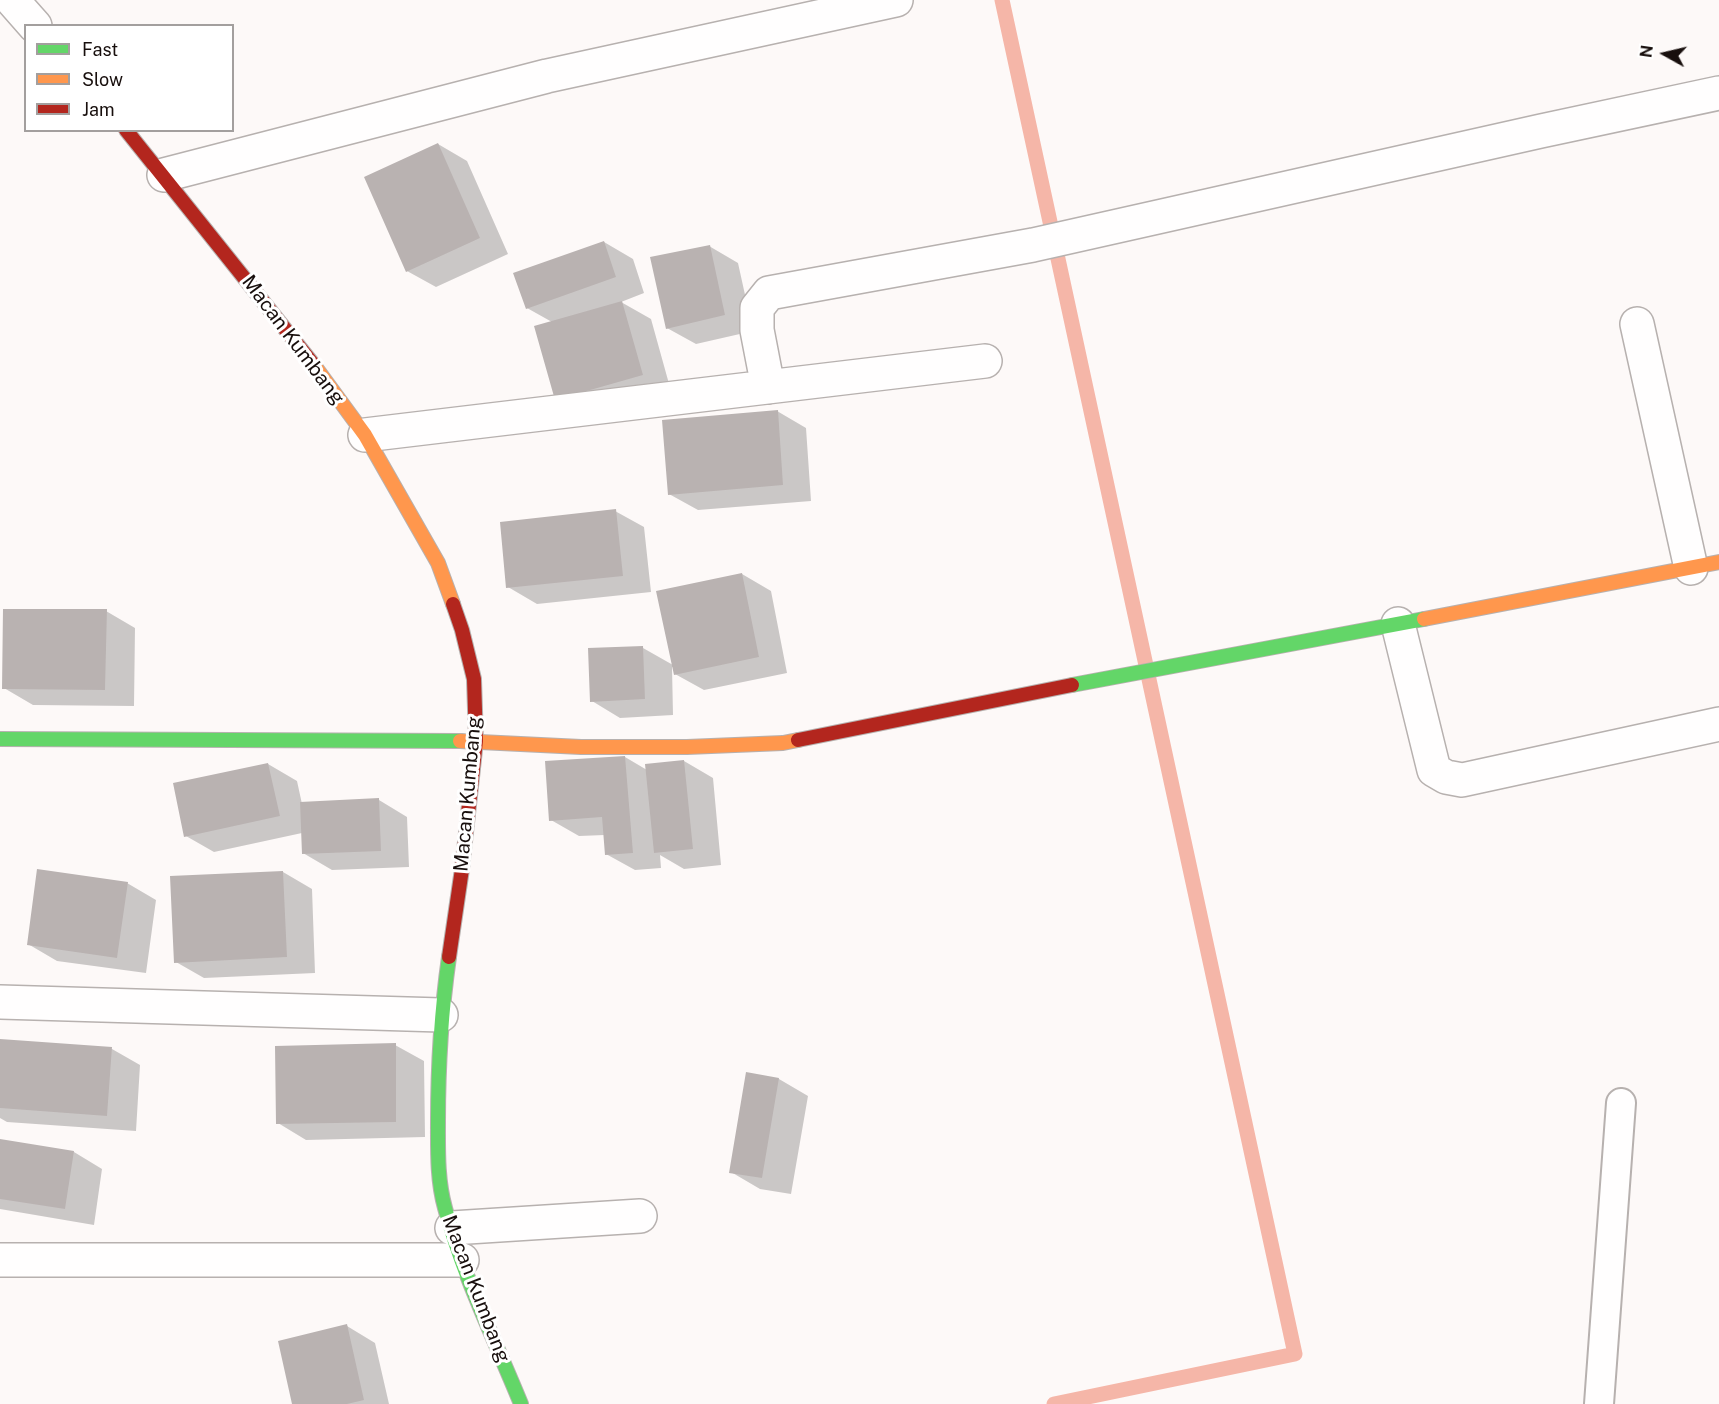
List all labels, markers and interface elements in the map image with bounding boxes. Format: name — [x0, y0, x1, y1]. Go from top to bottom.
legend — [24, 24, 234, 132]
north arrow — [1635, 24, 1695, 84]
text: Fast — [82, 39, 118, 60]
text: N — [1636, 44, 1657, 59]
text: Slow — [82, 69, 123, 90]
text: Jam — [82, 99, 115, 120]
street label: Macan Kumbang — [237, 271, 349, 409]
street label: Macan Kumbang — [449, 715, 487, 873]
street label: Macan Kumbang — [437, 1212, 515, 1366]

